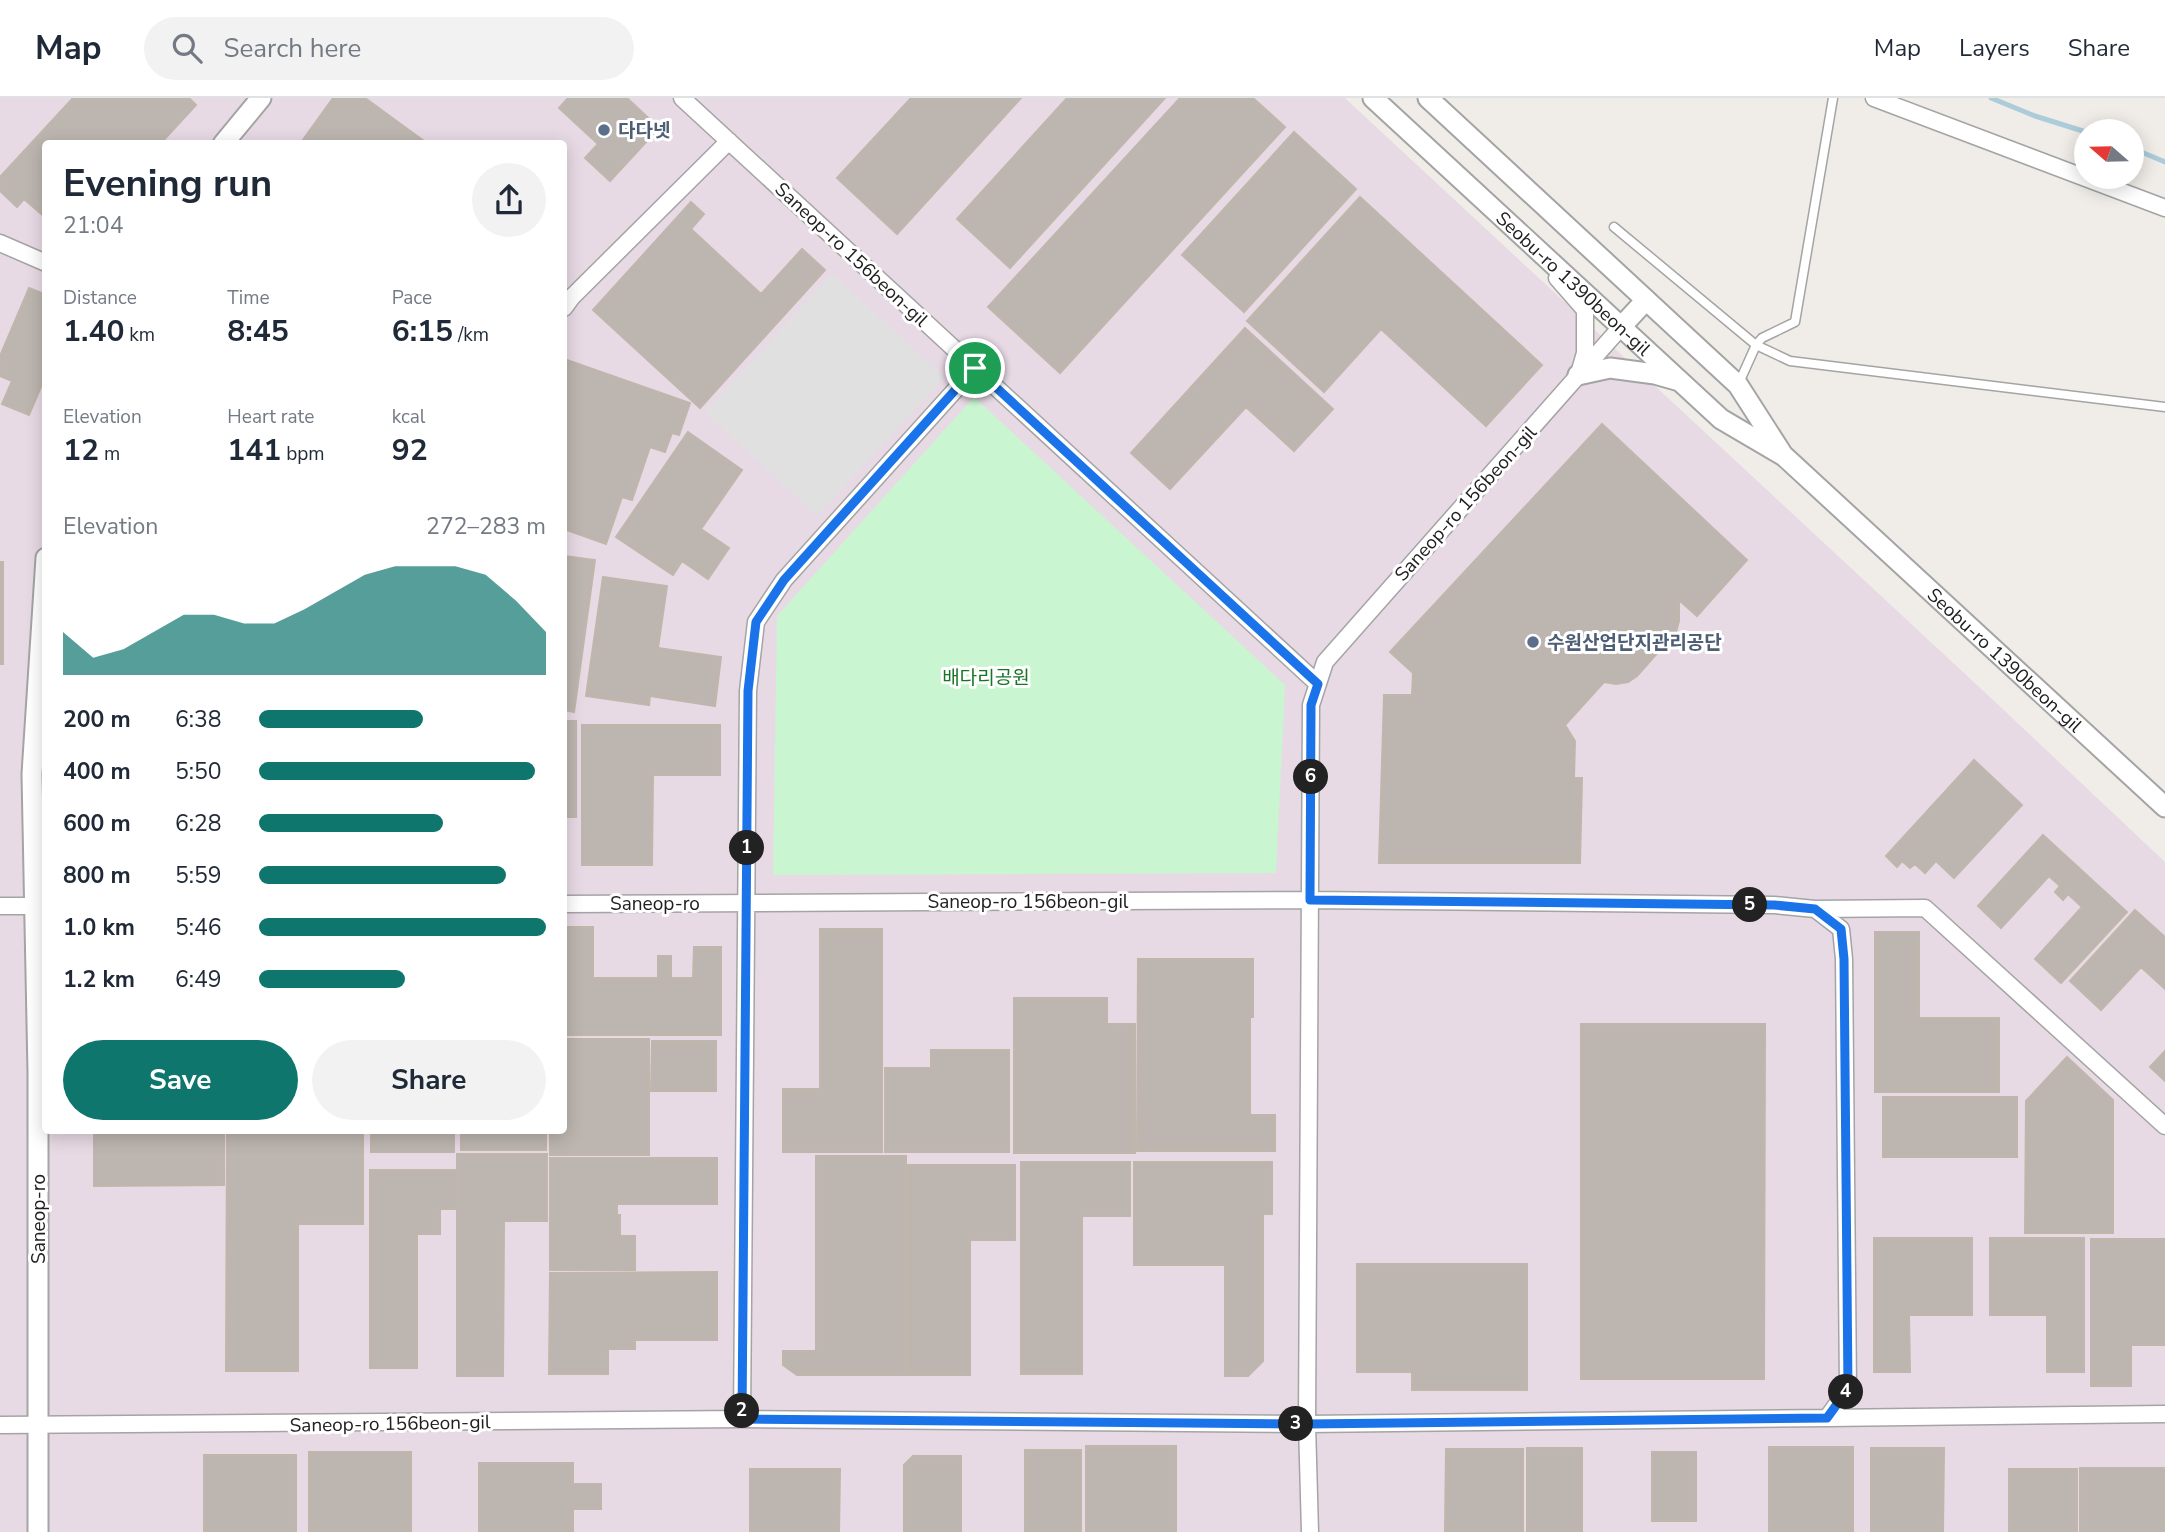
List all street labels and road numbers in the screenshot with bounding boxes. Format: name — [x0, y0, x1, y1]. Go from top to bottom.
street label: Saneop-ro 156beon-gil — [769, 177, 934, 333]
street label: Seobu-ro 1390beon-gil — [1490, 206, 1656, 362]
street label: Saneop-ro 156beon-gil — [1389, 420, 1543, 587]
street label: Seobu-ro 1390beon-gil — [1921, 582, 2088, 739]
street label: Saneop-ro 156beon-gil — [927, 889, 1129, 915]
street label: Saneop-ro — [610, 891, 700, 917]
street label: Saneop-ro — [26, 1174, 52, 1264]
street label: Saneop-ro 156beon-gil — [289, 1409, 491, 1439]

